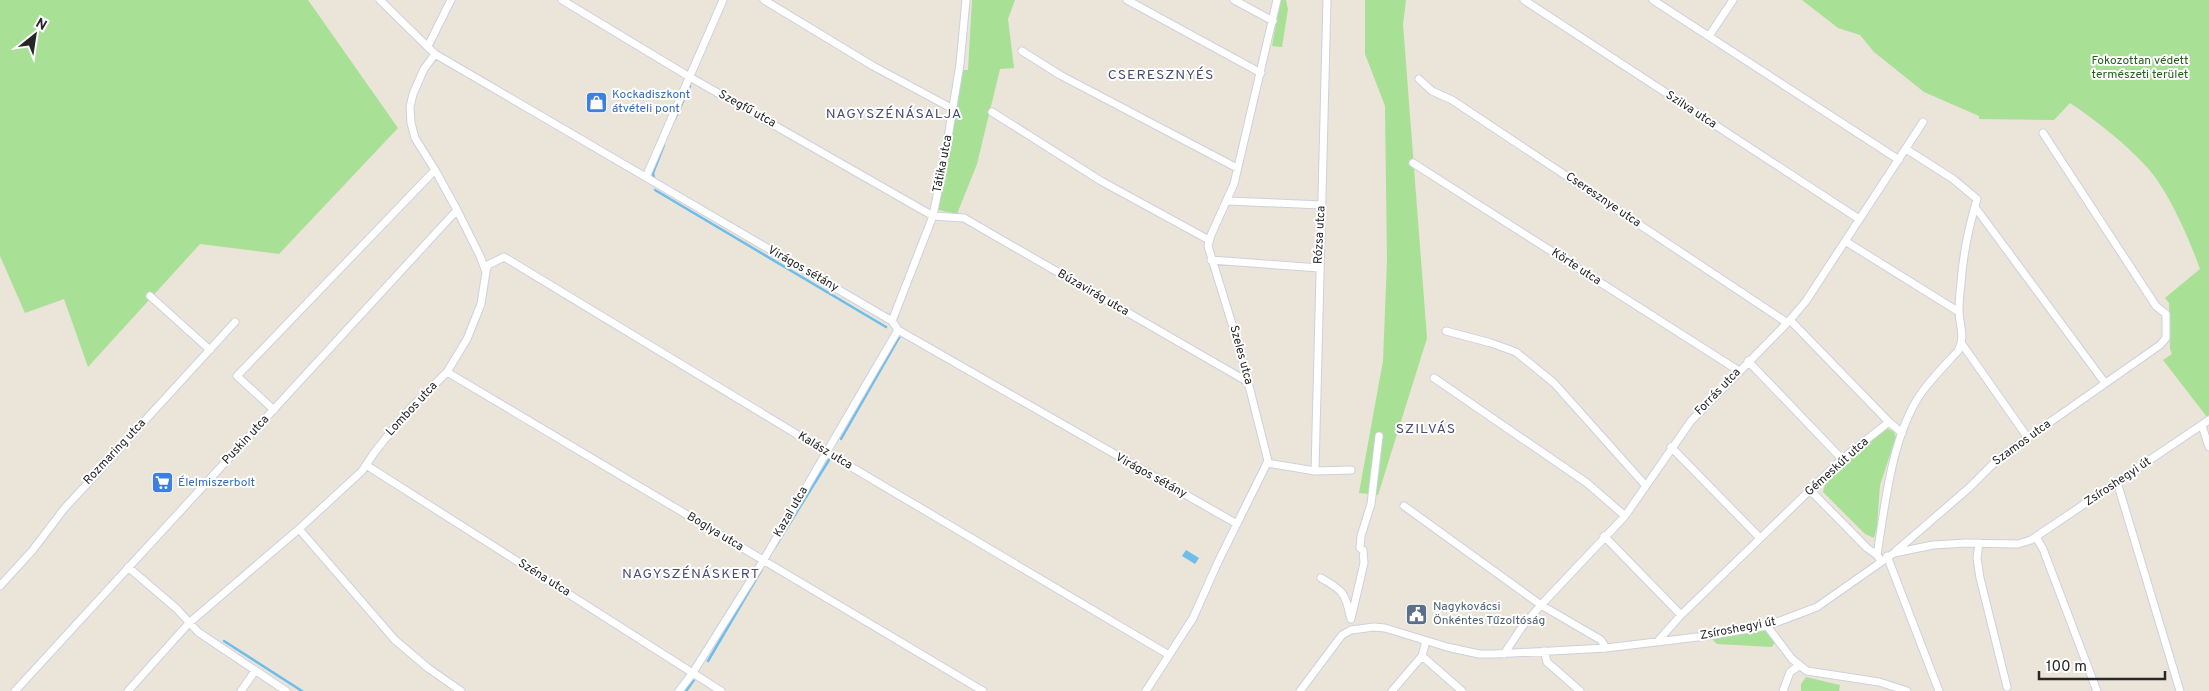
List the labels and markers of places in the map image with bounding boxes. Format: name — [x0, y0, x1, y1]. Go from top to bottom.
place label: Kockadiszkont átvételi pont — [612, 87, 690, 117]
shop icon: Kockadiszkont átvételi pont — [584, 90, 608, 114]
supermarket icon: Élelmiszerbolt — [150, 471, 174, 495]
place label: Élelmiszerbolt — [178, 475, 255, 491]
place label: Nagykovácsi Önkéntes Tűzoltóság — [1433, 599, 1545, 629]
public building icon: Nagykovácsi Önkéntes Tűzoltóság — [1405, 602, 1429, 626]

